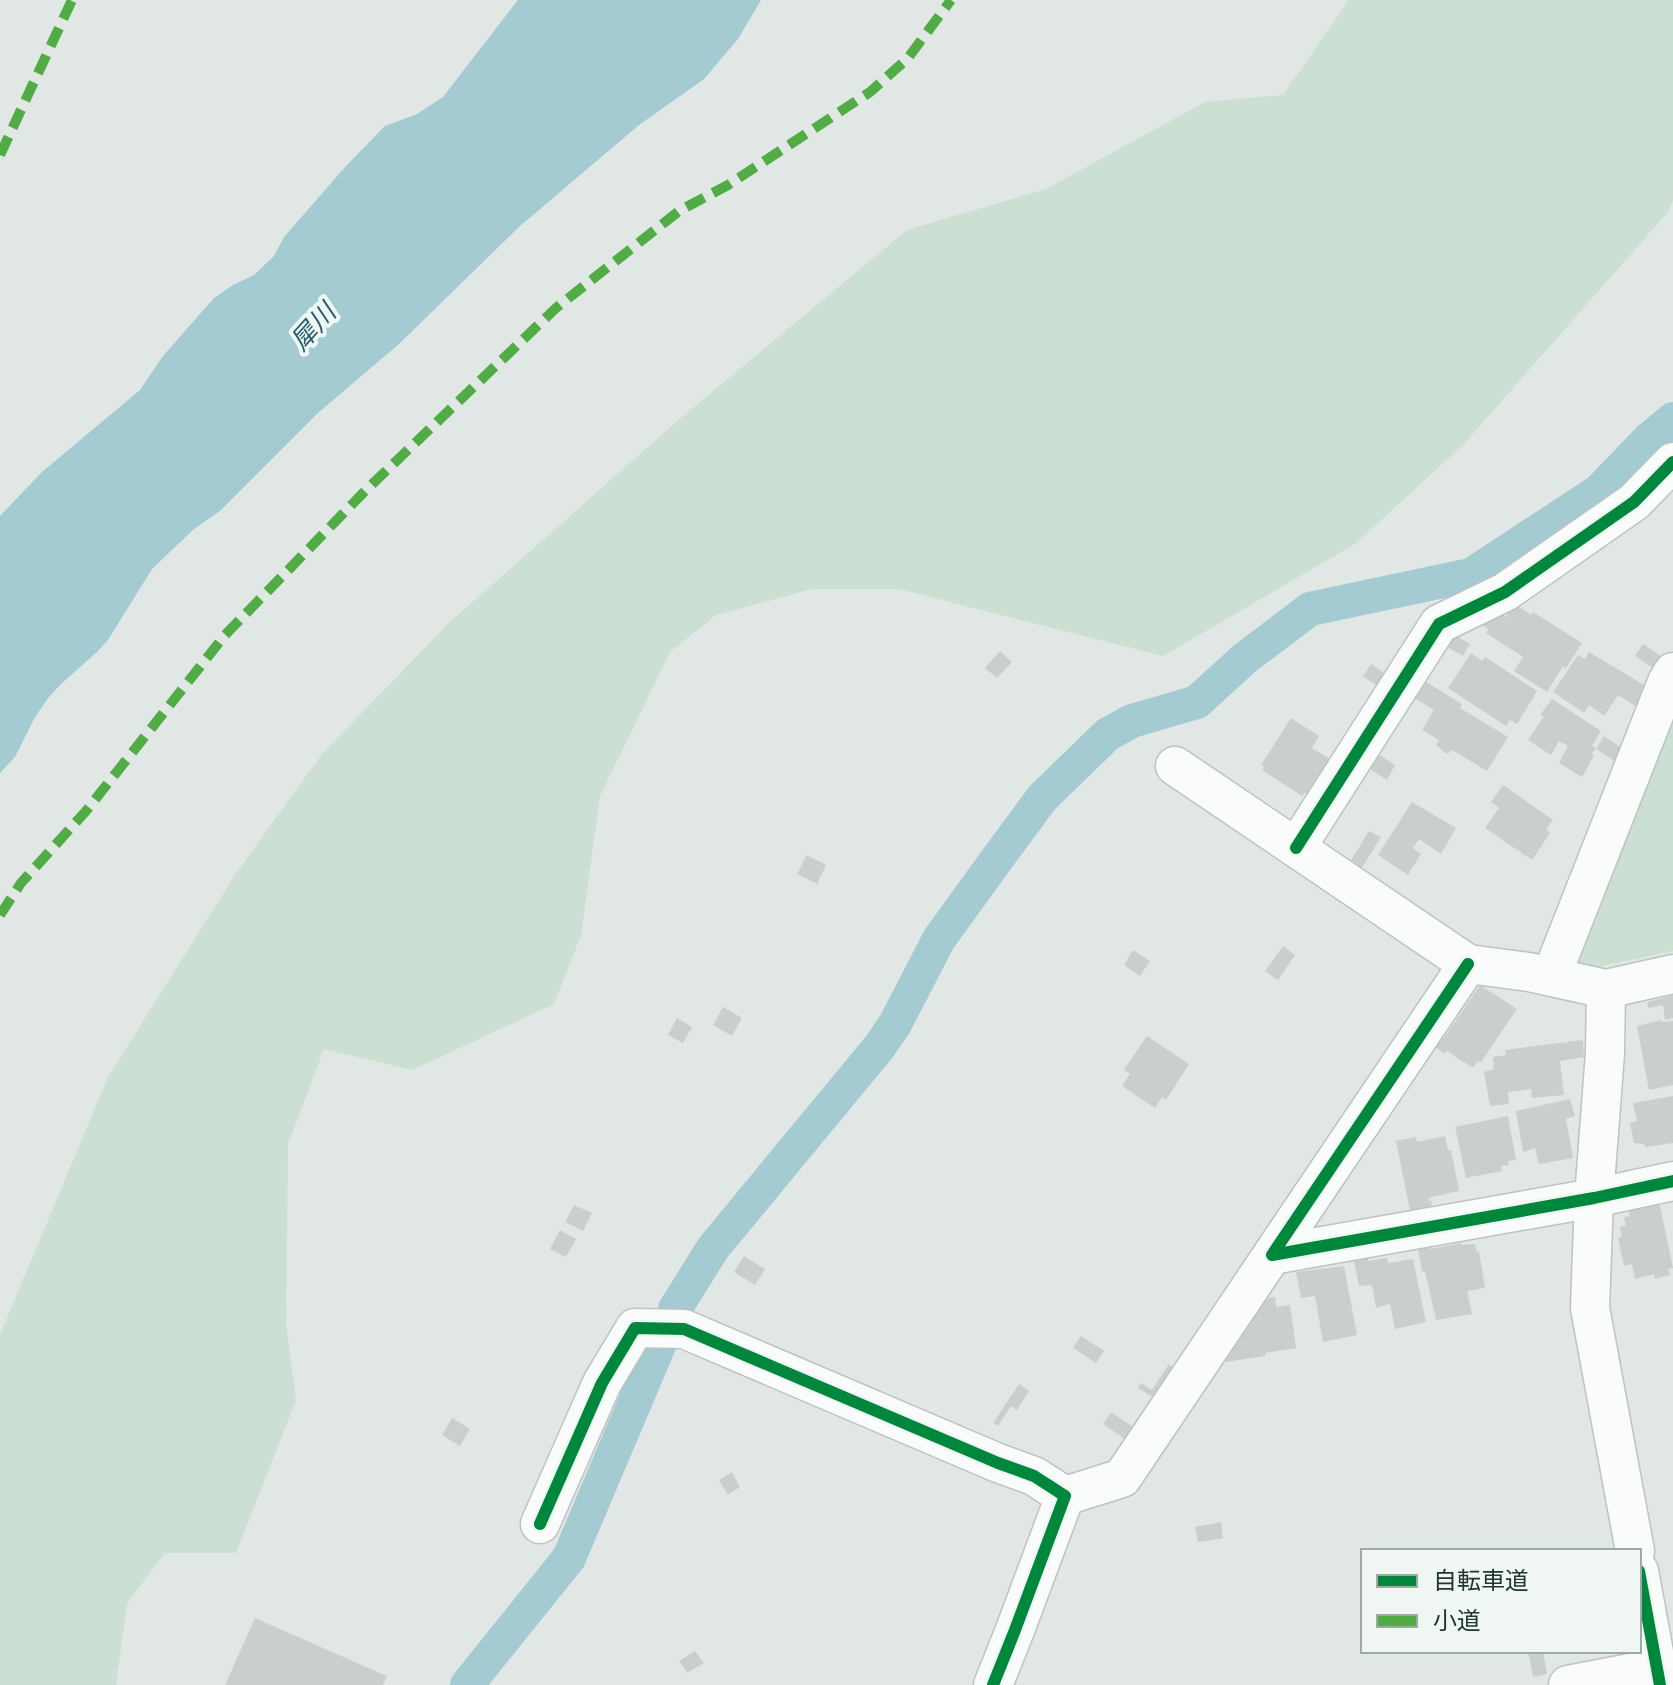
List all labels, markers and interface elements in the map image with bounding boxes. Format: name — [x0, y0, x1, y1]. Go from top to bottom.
water label: 犀川 — [284, 295, 344, 356]
legend — [1361, 1549, 1641, 1653]
text: 自転車道 — [1433, 1567, 1529, 1594]
text: 小道 — [1433, 1607, 1481, 1634]

